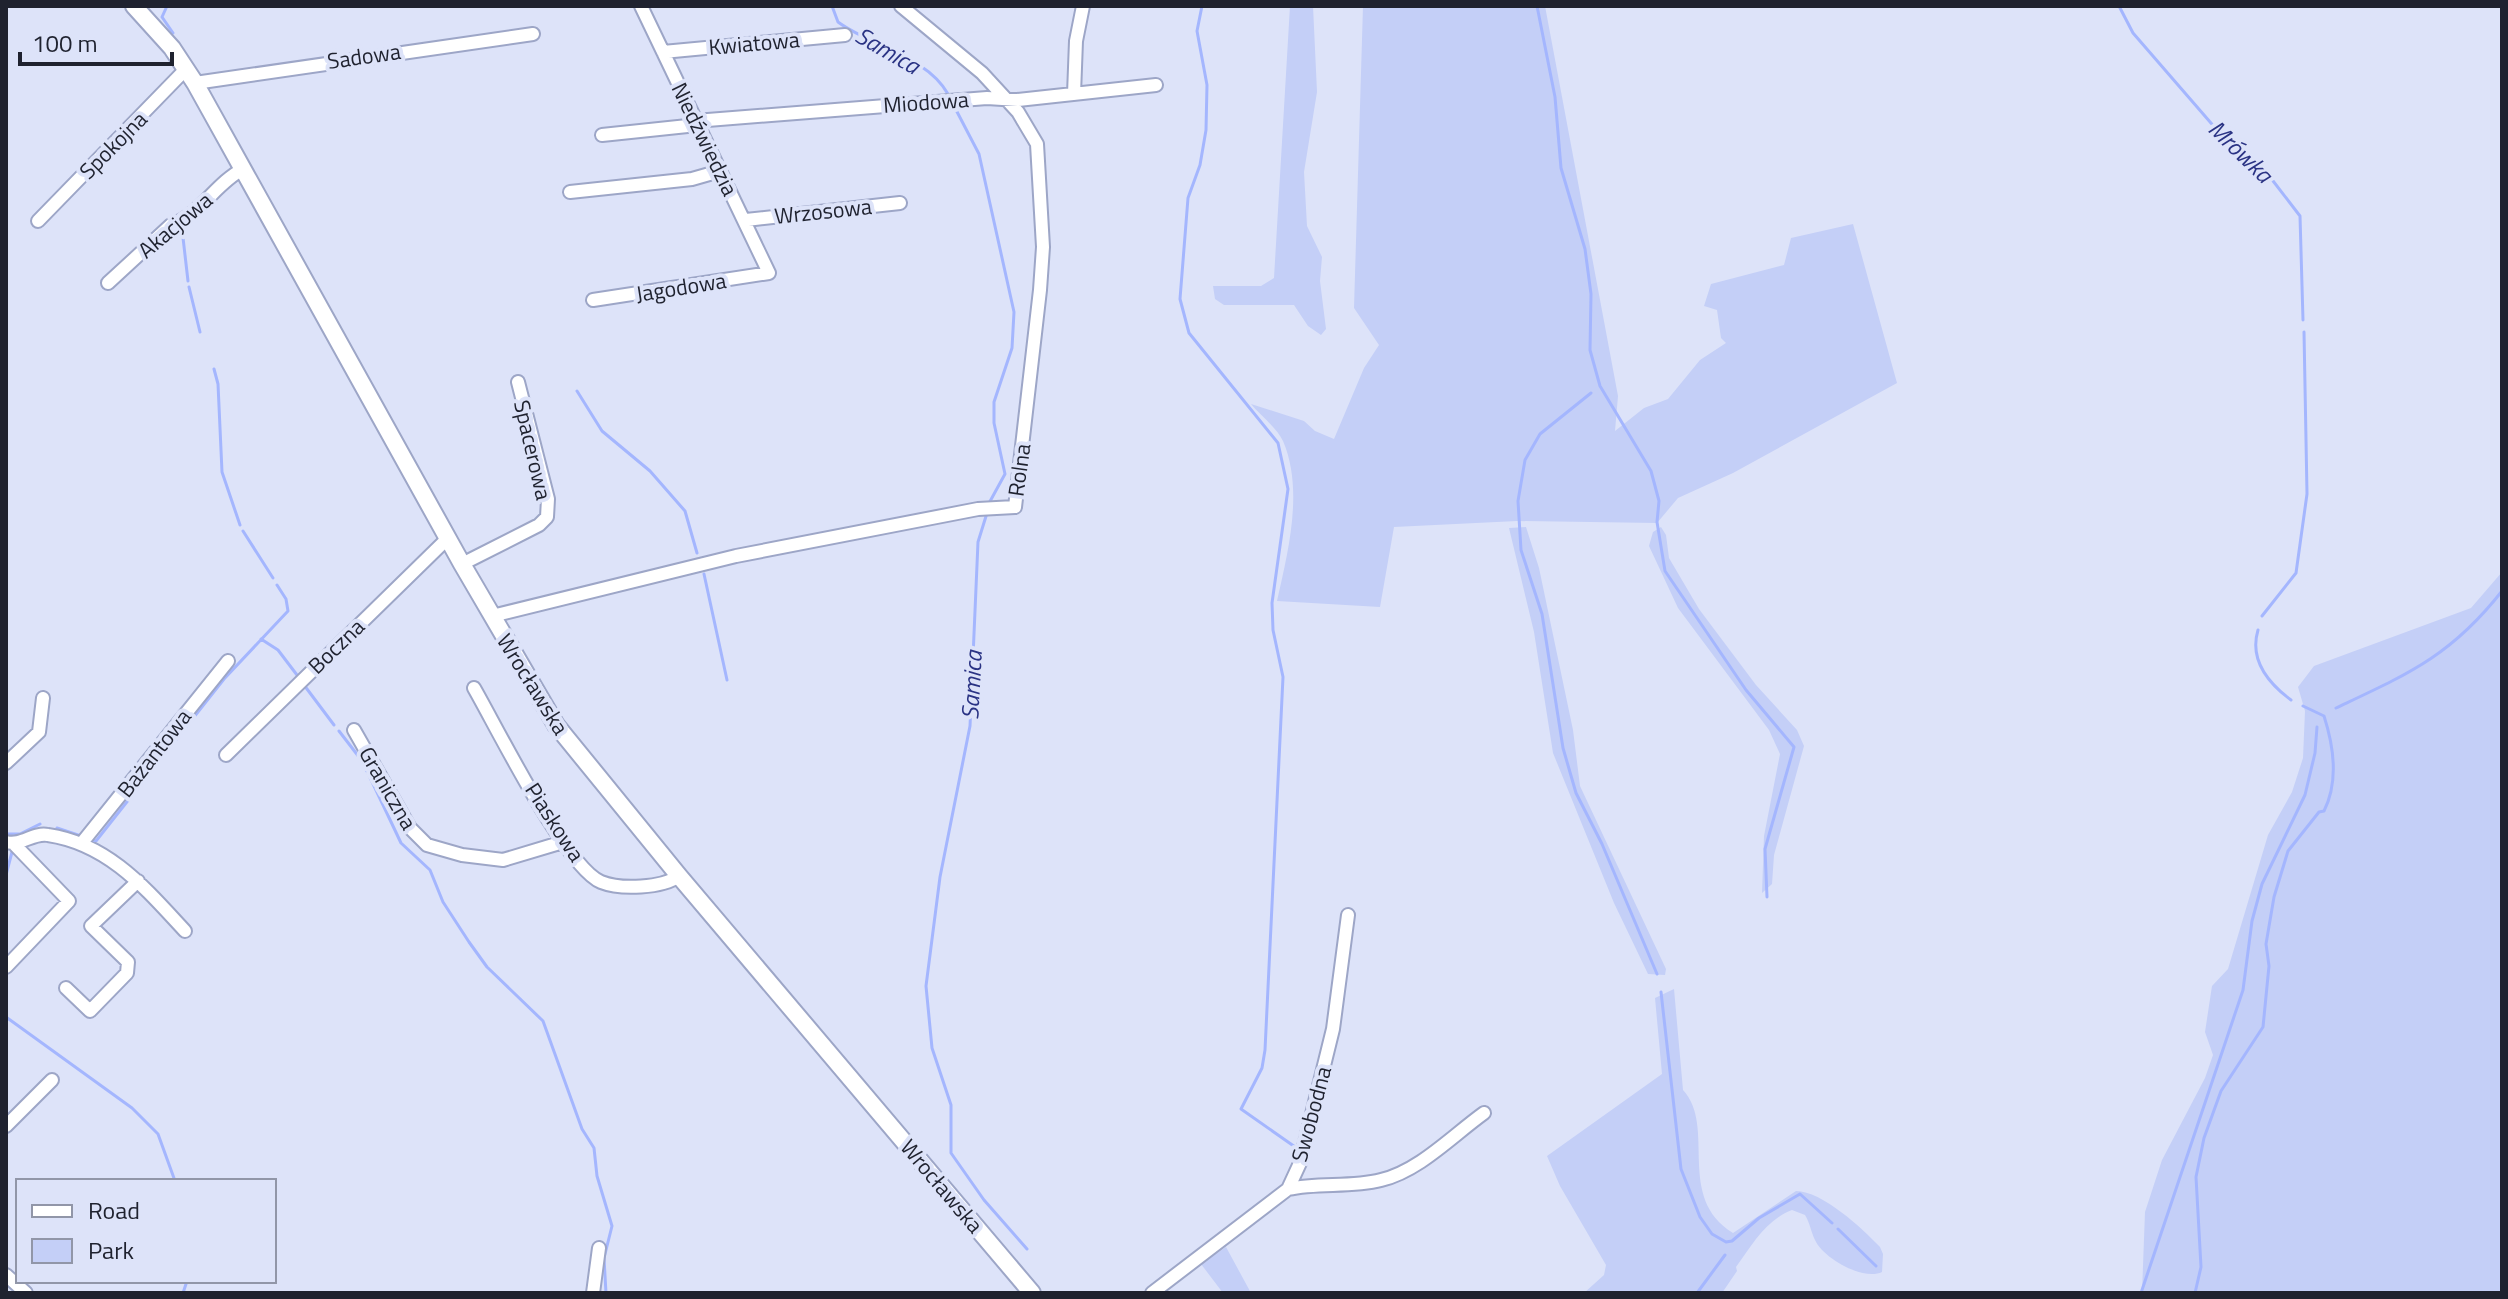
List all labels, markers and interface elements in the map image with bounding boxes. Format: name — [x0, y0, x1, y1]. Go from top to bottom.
scale bar — [20, 16, 172, 66]
water label: Samica — [849, 17, 929, 84]
street label: Kwiatowa — [707, 22, 801, 64]
text: 100 m — [32, 25, 98, 61]
street label: Sadowa — [325, 34, 403, 78]
street label: Niedźwiedzia — [663, 76, 747, 202]
street label: Miodowa — [882, 82, 970, 122]
street label: Spokojna — [71, 103, 155, 187]
water label: Mrówka — [2201, 111, 2283, 192]
street label: Akacjowa — [130, 184, 220, 266]
street label: Wrzosowa — [773, 189, 873, 233]
street label: Jagodowa — [633, 263, 729, 311]
street label: Spacerowa — [505, 397, 561, 503]
street label: Rolna — [998, 441, 1040, 499]
street label: Boczna — [300, 610, 372, 682]
street label: Wrocławska — [488, 627, 578, 741]
water label: Samica — [951, 648, 991, 720]
street label: Bażantowa — [109, 701, 199, 805]
street label: Graniczna — [350, 740, 426, 836]
street label: Piaskowa — [517, 776, 593, 868]
street label: Swobodna — [1282, 1062, 1340, 1166]
street label: Wrocławska — [892, 1131, 992, 1241]
legend — [16, 1179, 276, 1283]
text: Road — [88, 1192, 140, 1228]
text: Park — [88, 1232, 134, 1268]

